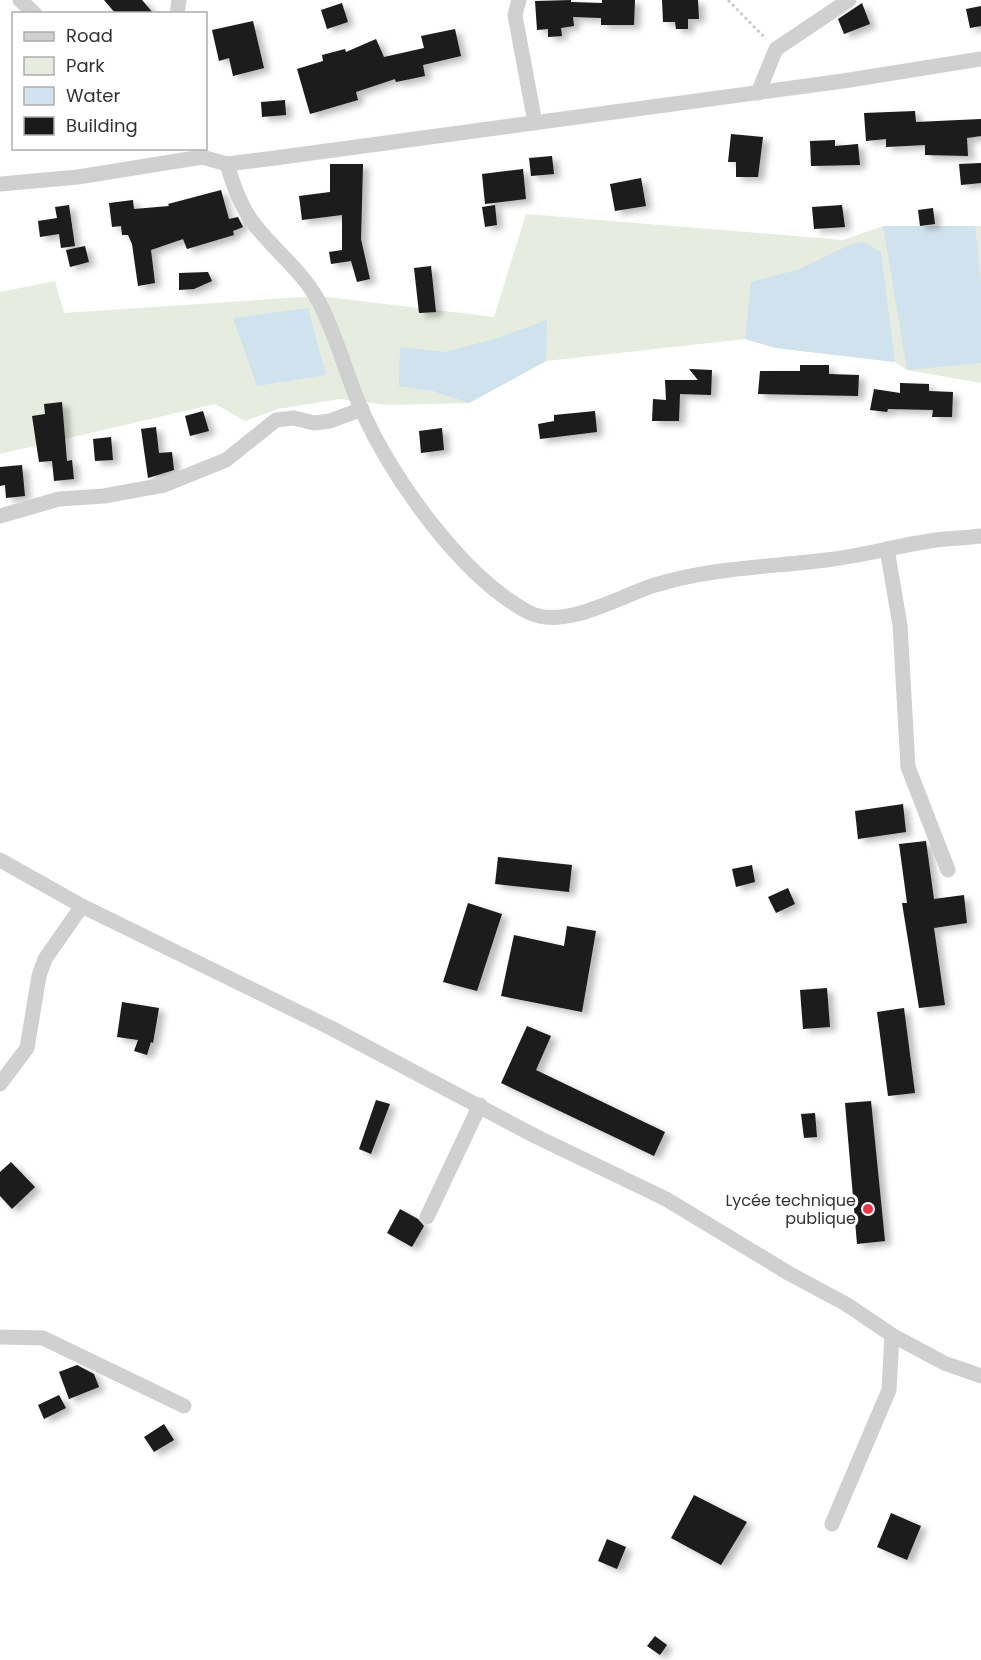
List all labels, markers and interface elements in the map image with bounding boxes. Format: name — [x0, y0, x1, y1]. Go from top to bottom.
legend — [12, 12, 207, 150]
text: Road — [66, 23, 113, 48]
text: Park — [66, 53, 105, 78]
text: Water — [66, 83, 120, 108]
text: Building — [66, 113, 138, 138]
place label: Lycée technique publique — [725, 1189, 856, 1230]
marker: Lycée technique publique — [861, 1202, 875, 1216]

